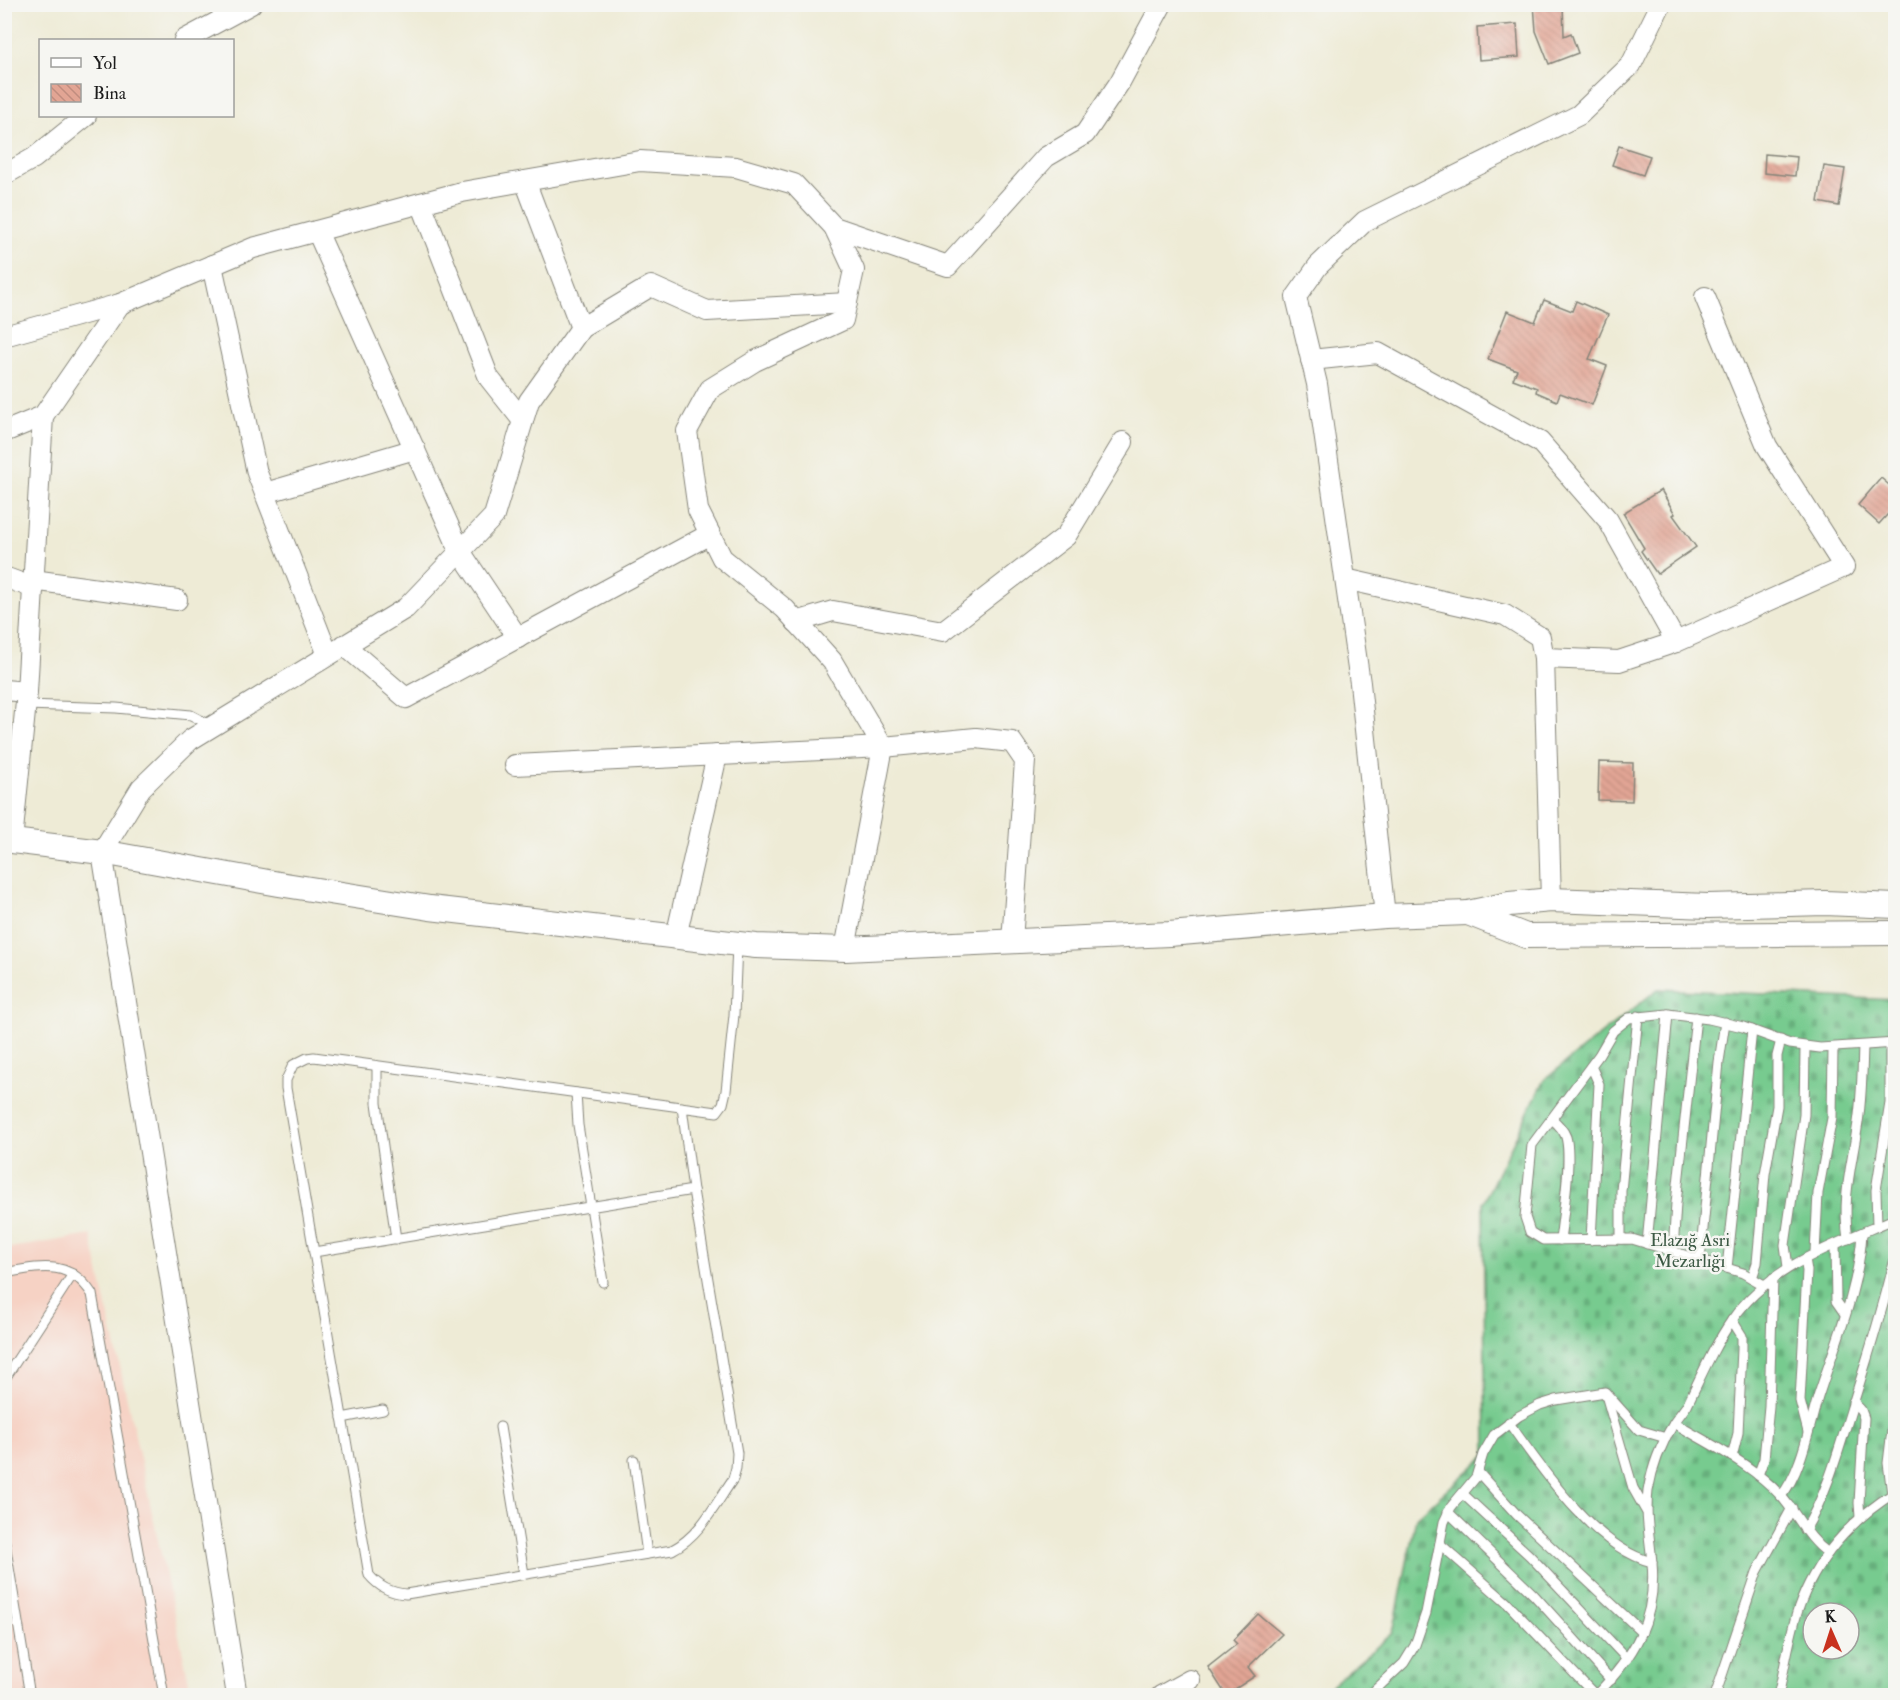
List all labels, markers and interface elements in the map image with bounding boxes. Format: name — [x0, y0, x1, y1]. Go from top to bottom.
legend — [39, 39, 234, 117]
text: Yol — [93, 52, 117, 75]
text: Bina — [93, 82, 127, 105]
park label: Elazığ Asri Mezarlığı — [1650, 1229, 1730, 1273]
north arrow — [1801, 1601, 1861, 1661]
text: K — [1824, 1607, 1837, 1627]

